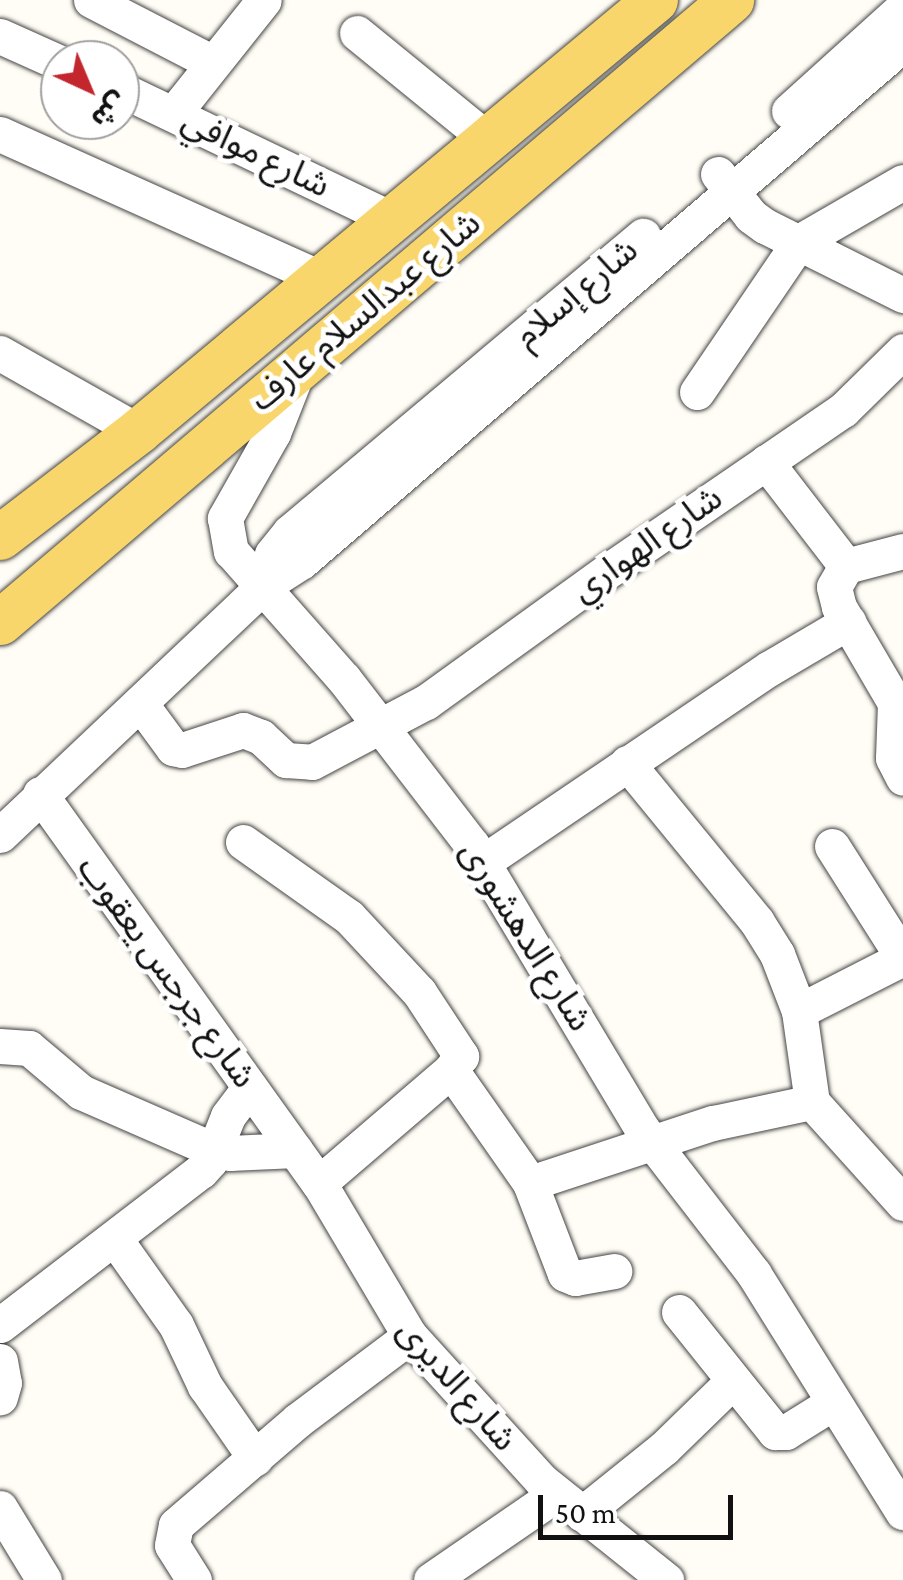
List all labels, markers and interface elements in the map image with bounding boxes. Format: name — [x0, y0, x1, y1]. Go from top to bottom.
north arrow — [40, 40, 140, 140]
text: ش — [85, 86, 134, 135]
street label: شارع موافي — [175, 99, 337, 207]
street label: شارع عبدالسلام عارف — [241, 202, 489, 420]
street label: شارع إسلام — [506, 229, 646, 357]
street label: شارع الهواري — [564, 477, 730, 611]
street label: شارع الدهشورى — [451, 833, 601, 1039]
street label: شارع جرجس يعقوب — [69, 848, 265, 1096]
street label: شارع الديرى — [388, 1310, 526, 1460]
scale bar — [543, 1475, 738, 1537]
text: 50 m — [555, 1496, 616, 1529]

